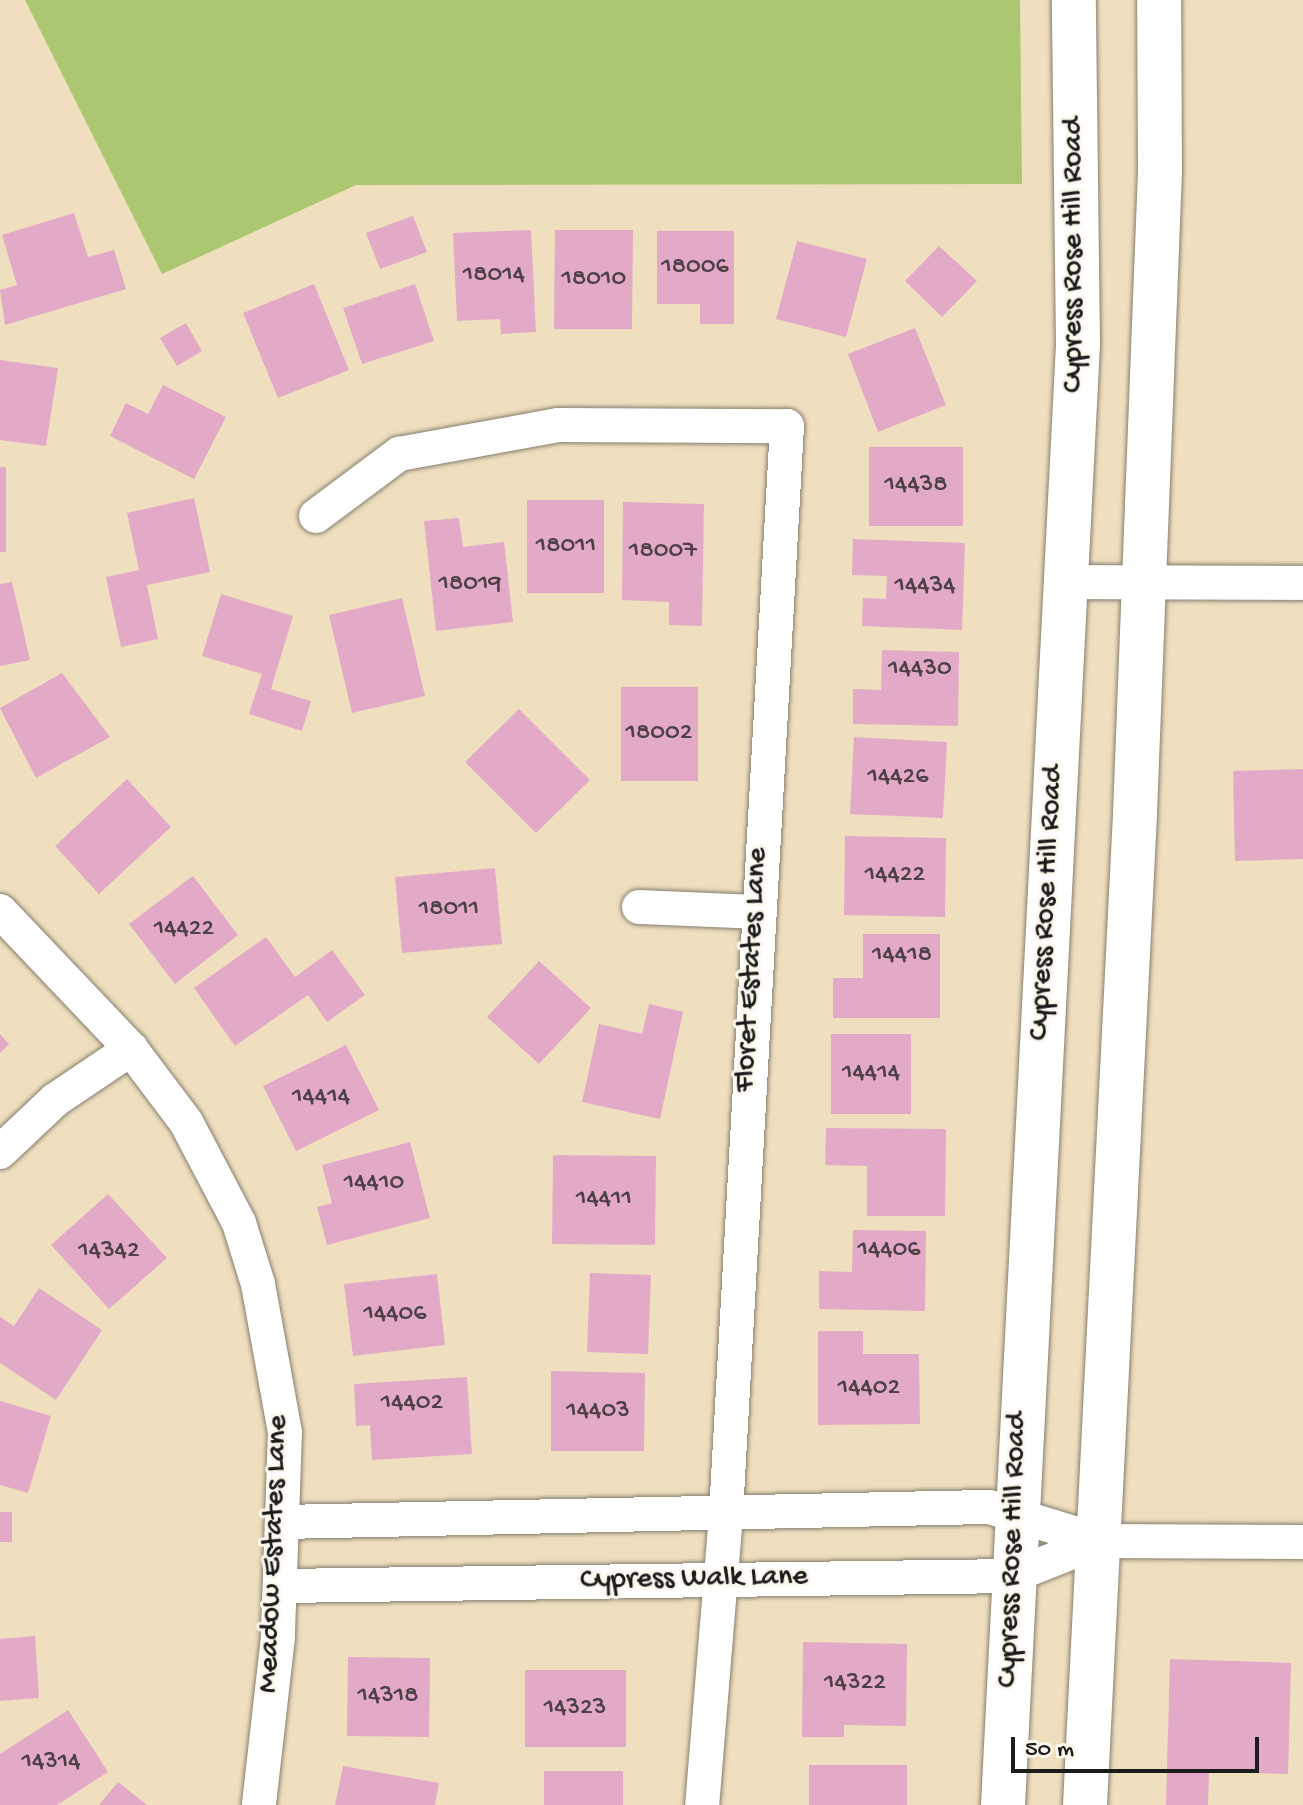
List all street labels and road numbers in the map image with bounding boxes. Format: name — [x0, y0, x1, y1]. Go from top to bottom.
street label: Cypress Rose Hill Road — [1057, 117, 1093, 393]
street label: Cypress Rose Hill Road — [1023, 765, 1073, 1041]
street label: Floret Estates Lane — [729, 847, 777, 1093]
street label: Cypress Rose Hill Road — [991, 1412, 1037, 1688]
street label: Meadow Estates Lane — [252, 1414, 298, 1694]
street label: Cypress Walk Lane — [580, 1560, 808, 1600]

